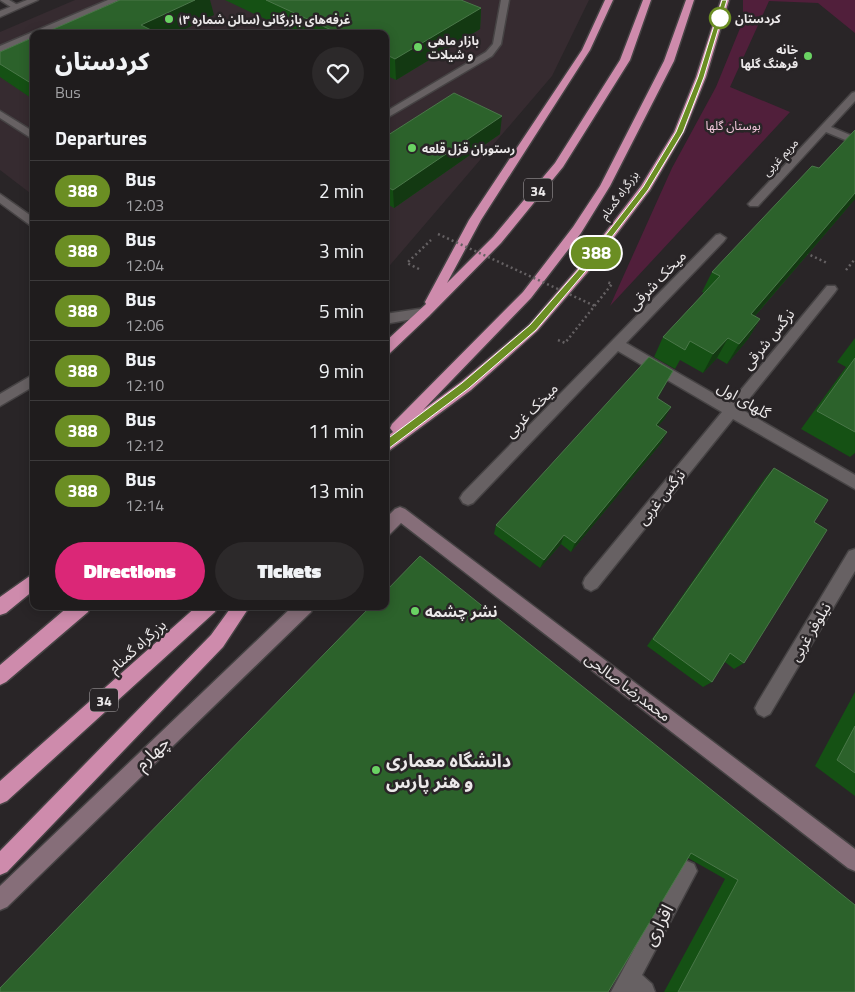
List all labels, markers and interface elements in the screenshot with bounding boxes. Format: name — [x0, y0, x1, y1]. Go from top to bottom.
marker: کردستان — [709, 7, 731, 29]
place label: کردستان — [735, 9, 781, 28]
place label: غرفه‌های بازرگانی (سالن شماره ۳) — [179, 10, 351, 29]
marker: غرفه‌های بازرگانی (سالن شماره ۳) — [163, 13, 175, 25]
place label: بازار ماهی و شیلات — [428, 31, 479, 64]
place label: خانه فرهنگ گلها — [740, 40, 798, 73]
marker: بازار ماهی و شیلات — [412, 41, 424, 53]
text: کردستان — [55, 43, 150, 79]
button: heart — [312, 47, 364, 99]
marker: خانه فرهنگ گلها — [802, 50, 814, 62]
text: Bus — [55, 80, 81, 104]
park label: بوستان گلها — [705, 116, 761, 135]
text: Departures — [55, 123, 147, 152]
street label: مریم غربی — [757, 134, 803, 180]
place label: رستوران قزل قلعه — [422, 139, 515, 158]
marker: رستوران قزل قلعه — [406, 142, 418, 154]
text: Bus — [125, 164, 156, 193]
street label: بزرگراه گمنام — [595, 166, 643, 224]
text: 2 min — [319, 176, 364, 205]
text: 388 — [67, 177, 98, 204]
road number: 34 — [524, 178, 552, 202]
text: 12:03 — [125, 193, 164, 217]
text: Bus — [125, 224, 156, 253]
text: 3 min — [319, 236, 364, 265]
text: 388 — [67, 237, 98, 264]
line badge: 388 — [567, 237, 625, 269]
text: 388 — [581, 239, 611, 266]
street label: میخک شرقی — [622, 245, 692, 315]
text: 12:04 — [125, 253, 164, 277]
text: Bus — [125, 284, 156, 313]
text: 5 min — [319, 296, 364, 325]
text: 388 — [67, 297, 98, 324]
street label: نرگس شرقی — [736, 303, 800, 375]
text: 12:06 — [125, 313, 164, 337]
text: Bus — [125, 344, 156, 373]
text: 9 min — [319, 356, 364, 385]
text: 388 — [67, 357, 98, 384]
text: 12:10 — [125, 373, 164, 397]
street label: گلهای اول — [713, 376, 776, 425]
street label: میخک غربی — [499, 377, 563, 443]
text: Bus — [125, 404, 156, 433]
text: 11 min — [308, 416, 364, 445]
text: 388 — [67, 417, 98, 444]
text: 12:12 — [125, 433, 164, 457]
text: Bus — [125, 464, 156, 493]
street label: نرگس غربی — [631, 464, 691, 530]
text: 13 min — [308, 476, 364, 505]
text: 388 — [67, 477, 98, 504]
text: 12:14 — [125, 493, 164, 517]
button: Directions — [55, 542, 205, 600]
button: Tickets — [215, 542, 364, 600]
street label: نیلوفر غربی — [783, 598, 837, 666]
place label: نشر چشمه — [425, 600, 498, 623]
marker: نشر چشمه — [409, 605, 421, 617]
street label: بزرگراه گمنام — [103, 614, 171, 678]
street label: محمدرضا صالحی — [580, 647, 676, 727]
road number: 34 — [90, 688, 118, 712]
street label: چهارم — [128, 730, 176, 777]
place label: دانشگاه معماری و هنر پارس — [386, 747, 511, 795]
marker: دانشگاه معماری و هنر پارس — [370, 764, 382, 776]
street label: اقراری — [636, 899, 680, 951]

